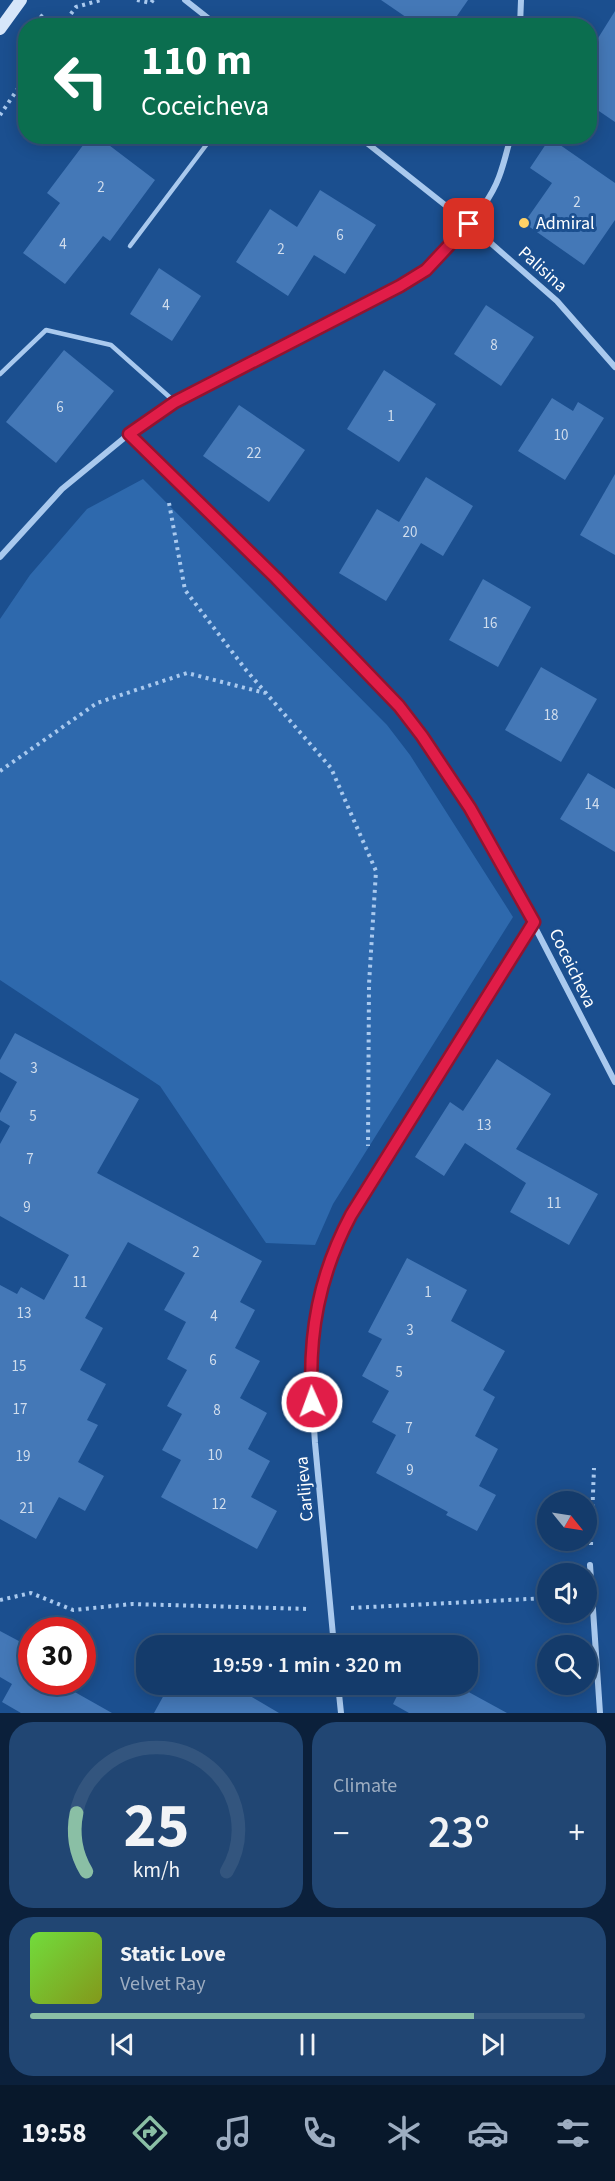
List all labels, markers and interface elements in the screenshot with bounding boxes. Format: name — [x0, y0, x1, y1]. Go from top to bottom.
text: 110 m — [141, 31, 252, 91]
icon: left — [42, 42, 120, 120]
text: Coceicheva — [141, 87, 269, 126]
house number: 2 — [97, 177, 105, 198]
house number: 2 — [573, 192, 581, 213]
pin — [443, 198, 494, 249]
icon: arrive — [452, 207, 485, 240]
place label: Admiral — [536, 211, 595, 236]
marker: Admiral — [517, 216, 531, 230]
house number: 6 — [336, 225, 344, 246]
house number: 4 — [59, 234, 67, 255]
house number: 2 — [277, 239, 285, 260]
street label: Palisina — [513, 241, 573, 298]
house number: 4 — [162, 295, 170, 316]
house number: 8 — [490, 335, 498, 356]
house number: 6 — [56, 397, 64, 418]
house number: 1 — [387, 406, 395, 427]
house number: 10 — [554, 425, 568, 446]
house number: 22 — [247, 443, 261, 464]
house number: 20 — [403, 522, 417, 543]
house number: 16 — [483, 613, 497, 634]
house number: 18 — [544, 705, 558, 726]
house number: 14 — [585, 794, 600, 815]
street label: Coceicheva — [543, 924, 602, 1012]
house number: 3 — [30, 1058, 38, 1079]
house number: 5 — [29, 1106, 37, 1127]
house number: 13 — [477, 1115, 491, 1136]
house number: 7 — [26, 1149, 34, 1170]
house number: 11 — [547, 1193, 561, 1214]
house number: 9 — [23, 1197, 31, 1218]
house number: 2 — [192, 1242, 200, 1263]
house number: 11 — [73, 1272, 87, 1293]
house number: 1 — [424, 1282, 432, 1303]
house number: 13 — [17, 1303, 31, 1324]
house number: 4 — [210, 1306, 218, 1327]
house number: 3 — [406, 1320, 414, 1341]
house number: 6 — [209, 1350, 217, 1371]
house number: 15 — [12, 1356, 26, 1377]
house number: 5 — [395, 1362, 403, 1383]
position arrow — [280, 1370, 344, 1434]
house number: 17 — [13, 1399, 27, 1420]
house number: 8 — [213, 1400, 221, 1421]
house number: 7 — [405, 1418, 413, 1439]
house number: 10 — [208, 1445, 222, 1466]
house number: 19 — [16, 1446, 30, 1467]
street label: Carlijeva — [289, 1455, 320, 1523]
house number: 9 — [406, 1460, 414, 1481]
north arrow — [537, 1491, 597, 1551]
map controls — [537, 1491, 597, 1695]
house number: 12 — [212, 1494, 226, 1515]
house number: 21 — [20, 1498, 34, 1519]
button: sound — [537, 1563, 597, 1623]
speed limit sign: 30 — [18, 1617, 96, 1695]
button: search — [537, 1635, 597, 1695]
text: 19:59 · 1 min · 320 m — [212, 1649, 402, 1681]
text: Climate — [333, 1772, 397, 1800]
text: 25 — [123, 1782, 189, 1871]
text: 23° — [428, 1801, 490, 1865]
text: − — [333, 1810, 349, 1857]
text: + — [569, 1810, 585, 1857]
text: km/h — [132, 1855, 180, 1886]
text: Static Love — [120, 1938, 226, 1970]
text: Velvet Ray — [120, 1970, 206, 1998]
icon: previous — [106, 2028, 139, 2061]
icon: pause — [291, 2028, 324, 2061]
icon: next — [476, 2028, 509, 2061]
icon: directions — [129, 2112, 171, 2154]
icon: music — [213, 2112, 255, 2154]
icon: phone — [298, 2112, 340, 2154]
icon: climate — [383, 2112, 425, 2154]
icon: car — [467, 2112, 509, 2154]
icon: filters — [552, 2112, 594, 2154]
text: 19:58 — [21, 2114, 86, 2153]

